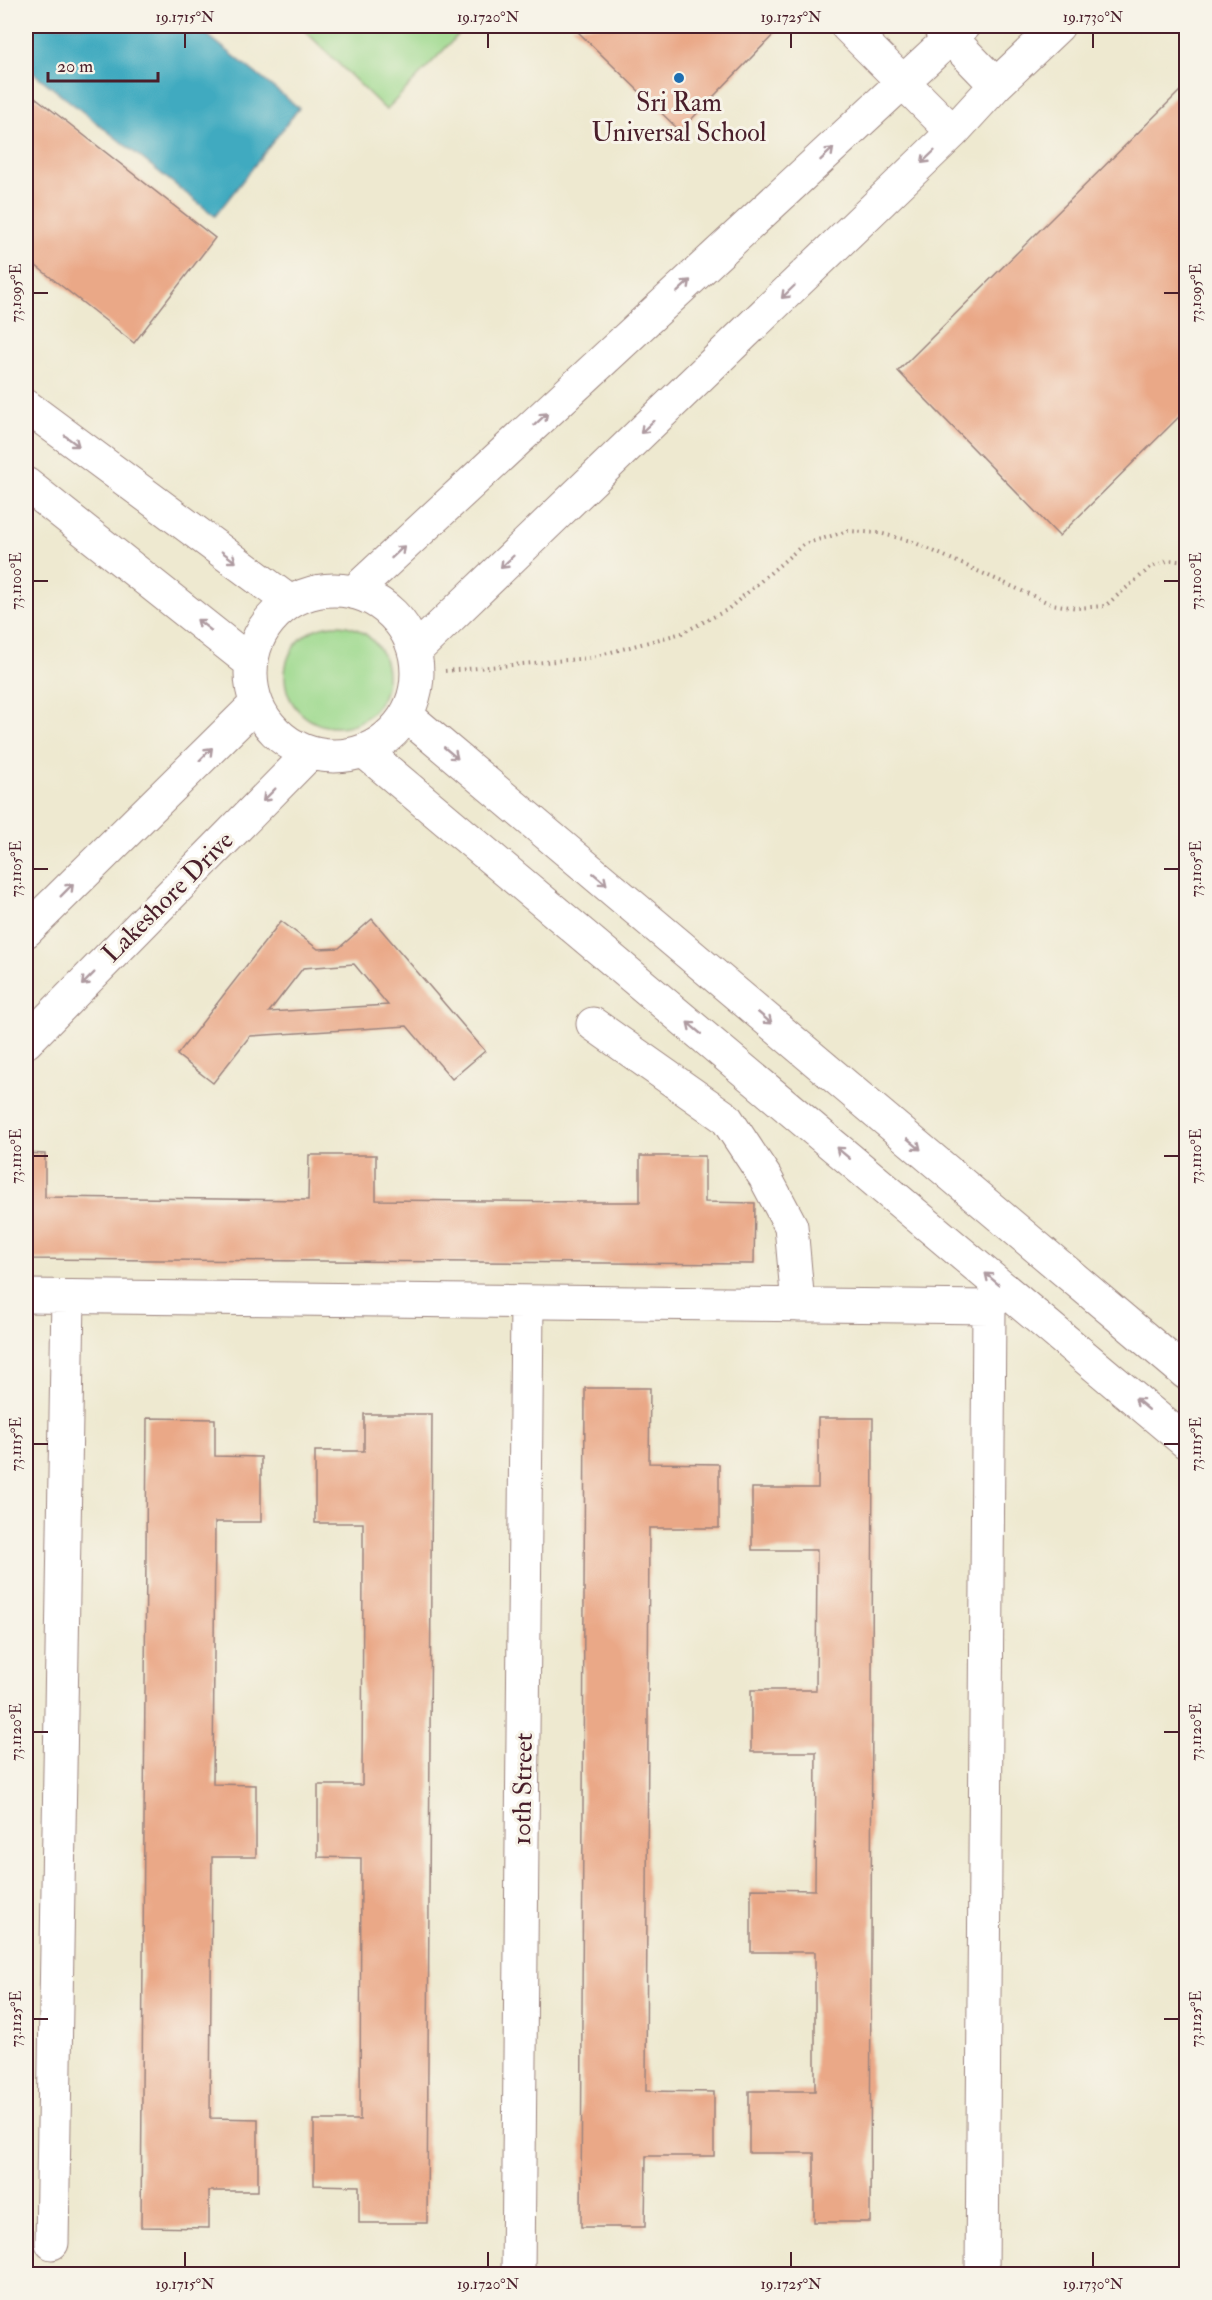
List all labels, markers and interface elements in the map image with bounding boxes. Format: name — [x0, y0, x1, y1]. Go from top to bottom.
text: 19.1715°N — [156, 8, 215, 27]
text: 19.1720°N — [457, 8, 520, 27]
text: 19.1725°N — [760, 8, 822, 27]
text: 19.1730°N — [1063, 8, 1124, 27]
scale bar — [48, 45, 158, 83]
text: 20 m — [57, 55, 93, 78]
marker: Sri Ram Universal School — [672, 71, 686, 85]
place label: Sri Ram Universal School — [592, 87, 767, 149]
one-way arrow — [819, 147, 834, 161]
one-way arrow — [921, 149, 936, 164]
text: 73.1095°E — [7, 263, 26, 322]
text: 73.1095°E — [1187, 263, 1206, 322]
one-way arrow — [676, 279, 691, 293]
one-way arrow — [780, 285, 795, 299]
one-way arrow — [533, 412, 548, 426]
one-way arrow — [640, 420, 655, 434]
one-way arrow — [64, 434, 80, 447]
one-way arrow — [390, 545, 405, 559]
one-way arrow — [221, 551, 237, 563]
text: 73.1100°E — [7, 552, 26, 610]
text: 73.1100°E — [1187, 552, 1206, 610]
one-way arrow — [499, 555, 514, 570]
one-way arrow — [197, 619, 213, 632]
one-way arrow — [199, 746, 214, 761]
one-way arrow — [443, 746, 458, 760]
one-way arrow — [261, 787, 276, 802]
street label: Lakeshore Drive — [96, 824, 241, 969]
text: 73.1105°E — [7, 841, 26, 897]
text: 73.1105°E — [1187, 841, 1206, 897]
one-way arrow — [592, 872, 608, 885]
one-way arrow — [60, 883, 75, 898]
one-way arrow — [80, 971, 95, 986]
one-way arrow — [757, 1011, 772, 1025]
one-way arrow — [687, 1021, 702, 1035]
text: 73.1110°E — [7, 1128, 26, 1184]
text: 73.1110°E — [1187, 1128, 1206, 1184]
one-way arrow — [906, 1137, 922, 1150]
one-way arrow — [835, 1147, 851, 1160]
one-way arrow — [985, 1272, 1000, 1286]
one-way arrow — [1135, 1397, 1150, 1411]
text: 73.1115°E — [7, 1417, 26, 1471]
text: 73.1115°E — [1187, 1417, 1206, 1471]
text: 73.1120°E — [7, 1703, 26, 1761]
text: 73.1120°E — [1187, 1703, 1206, 1761]
street label: 10th Street — [506, 1732, 540, 1846]
text: 73.1125°E — [7, 1991, 26, 2047]
text: 73.1125°E — [1187, 1991, 1206, 2047]
text: 19.1715°N — [156, 2275, 215, 2294]
text: 19.1720°N — [457, 2275, 520, 2294]
text: 19.1725°N — [760, 2275, 822, 2294]
text: 19.1730°N — [1063, 2275, 1124, 2294]

